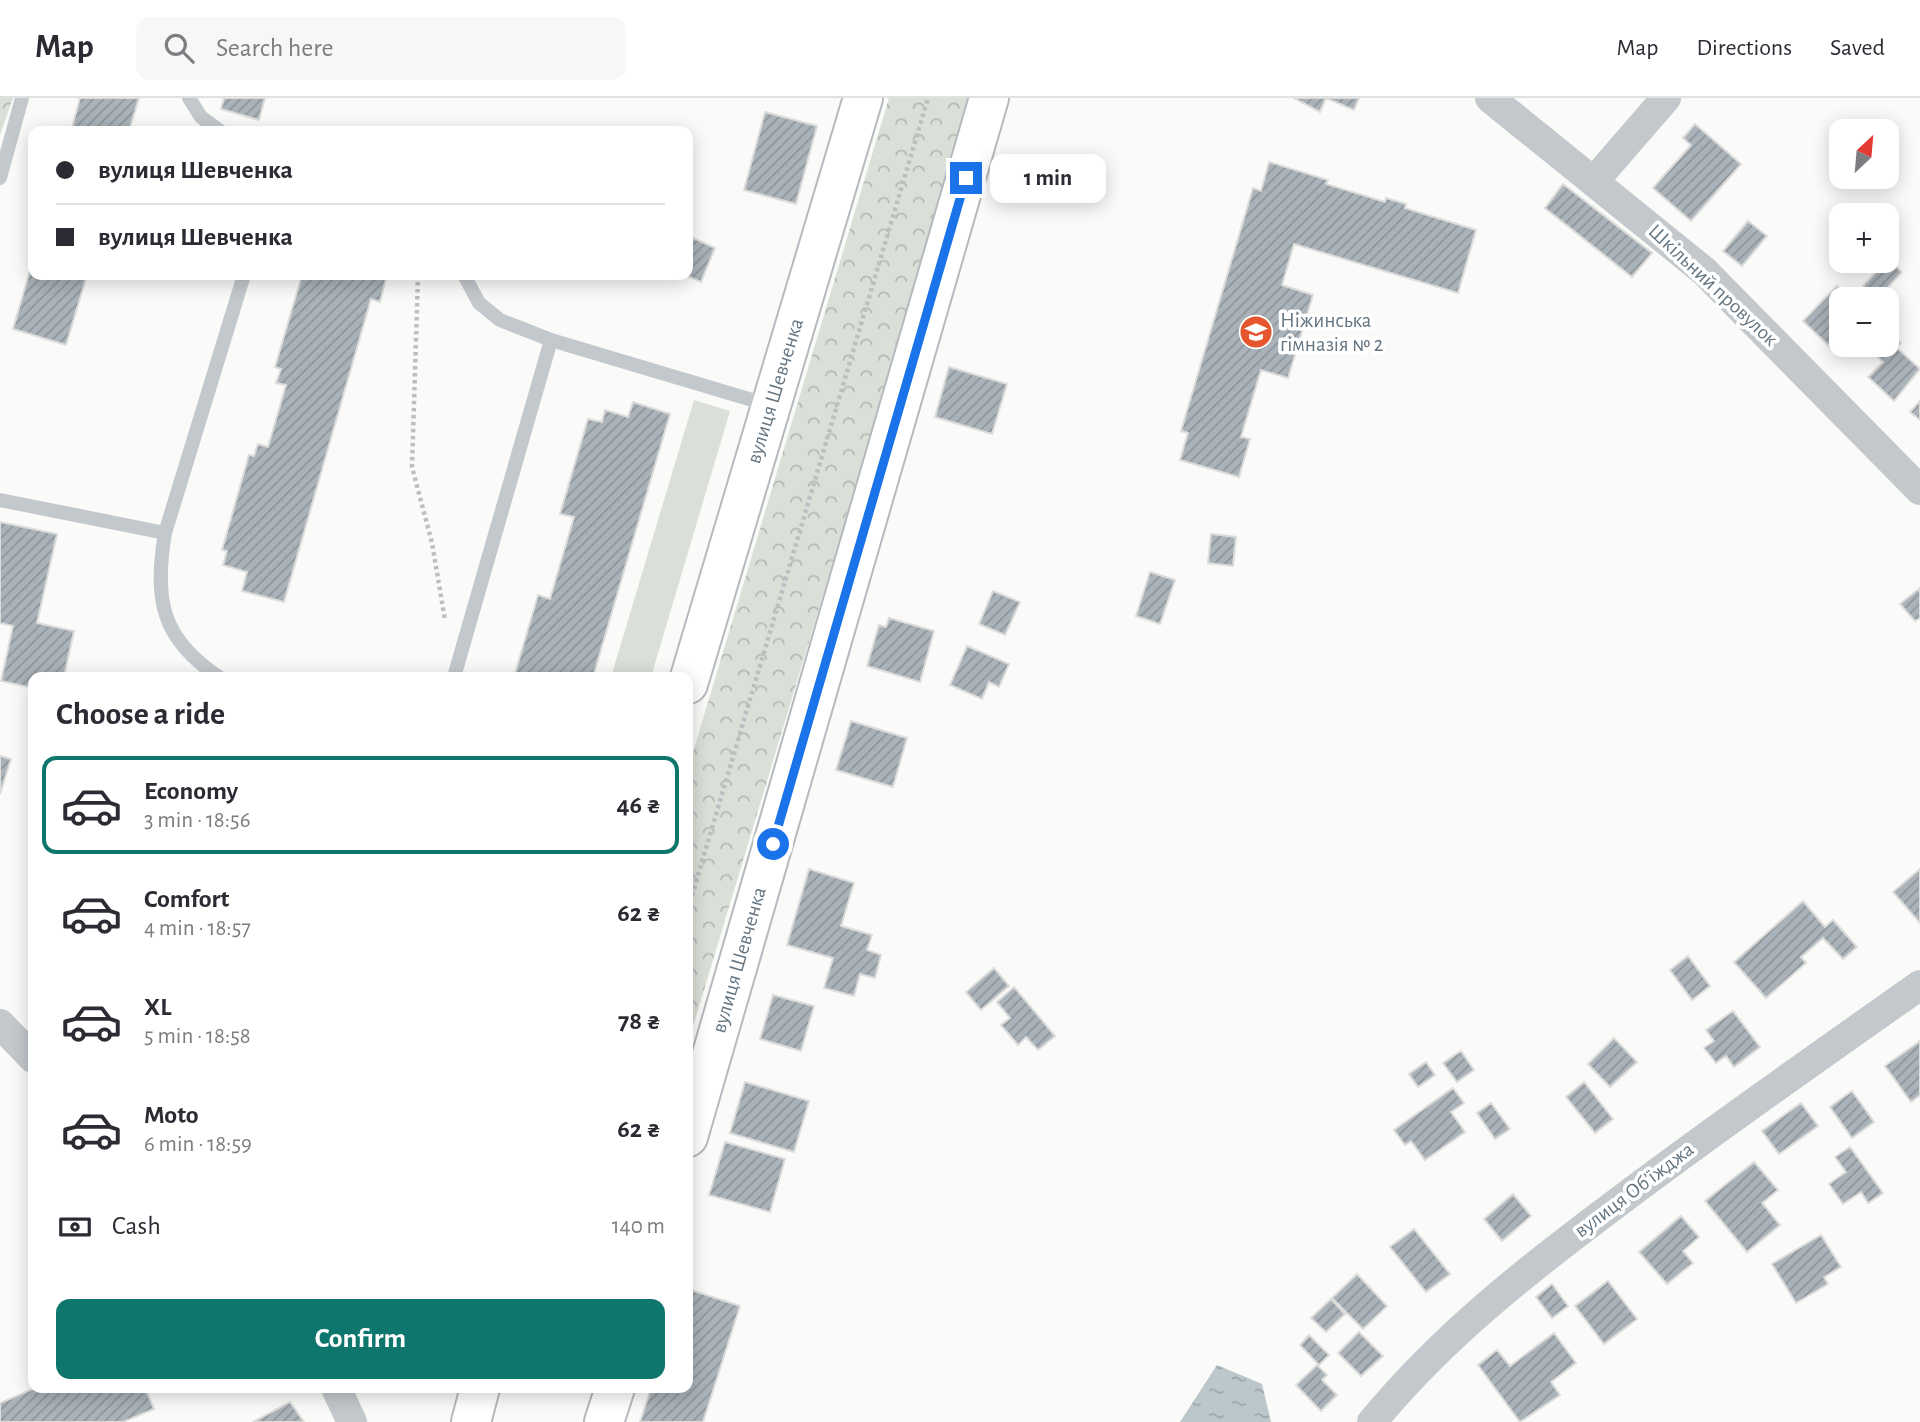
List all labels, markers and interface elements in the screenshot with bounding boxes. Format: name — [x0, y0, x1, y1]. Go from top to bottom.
search box — [136, 17, 626, 80]
icon: search — [160, 29, 198, 67]
text: Map — [35, 31, 94, 64]
text: Search here — [216, 35, 334, 61]
text: Map — [1616, 36, 1658, 60]
text: Directions — [1696, 36, 1792, 60]
text: Saved — [1830, 36, 1885, 60]
north arrow — [1829, 119, 1899, 189]
map controls — [1829, 119, 1899, 357]
callout: 1 min — [990, 154, 1106, 202]
text: вулиця Шевченка — [98, 157, 293, 183]
route end — [950, 162, 982, 194]
text: 1 min — [1024, 167, 1072, 190]
button: + — [1829, 203, 1899, 273]
street label: Шкільний провулок — [1644, 220, 1782, 350]
text: вулиця Шевченка — [98, 224, 293, 250]
button: − — [1829, 287, 1899, 357]
place label: Ніжинська гімназія № 2 — [1280, 310, 1383, 355]
school or university icon: Ніжинська гімназія № 2 — [1237, 313, 1275, 351]
street label: вулиця Шевченка — [743, 315, 807, 466]
text: Choose a ride — [56, 698, 225, 730]
icon: car — [60, 774, 123, 837]
text: Economy — [144, 778, 238, 804]
text: 46 ₴ — [616, 792, 661, 818]
text: 3 min · 18:56 — [144, 809, 250, 832]
route start — [757, 828, 789, 860]
icon: car — [60, 882, 123, 945]
street label: вулиця Шевченка — [708, 884, 770, 1035]
text: Comfort — [144, 886, 229, 912]
text: 62 ₴ — [617, 900, 661, 926]
text: 4 min · 18:57 — [144, 917, 251, 940]
icon: car — [60, 990, 123, 1053]
text: XL — [144, 994, 171, 1020]
text: 78 ₴ — [618, 1008, 661, 1034]
text: 5 min · 18:58 — [144, 1025, 251, 1048]
icon: car — [60, 1098, 123, 1161]
text: Moto — [144, 1102, 199, 1128]
text: 62 ₴ — [617, 1116, 661, 1142]
text: 6 min · 18:59 — [144, 1133, 252, 1156]
street label: вулиця Обʼїжджа — [1570, 1138, 1698, 1242]
icon: cash — [56, 1208, 94, 1246]
text: Cash — [112, 1213, 161, 1239]
text: 140 m — [612, 1215, 665, 1238]
button: Confirm — [56, 1299, 665, 1379]

